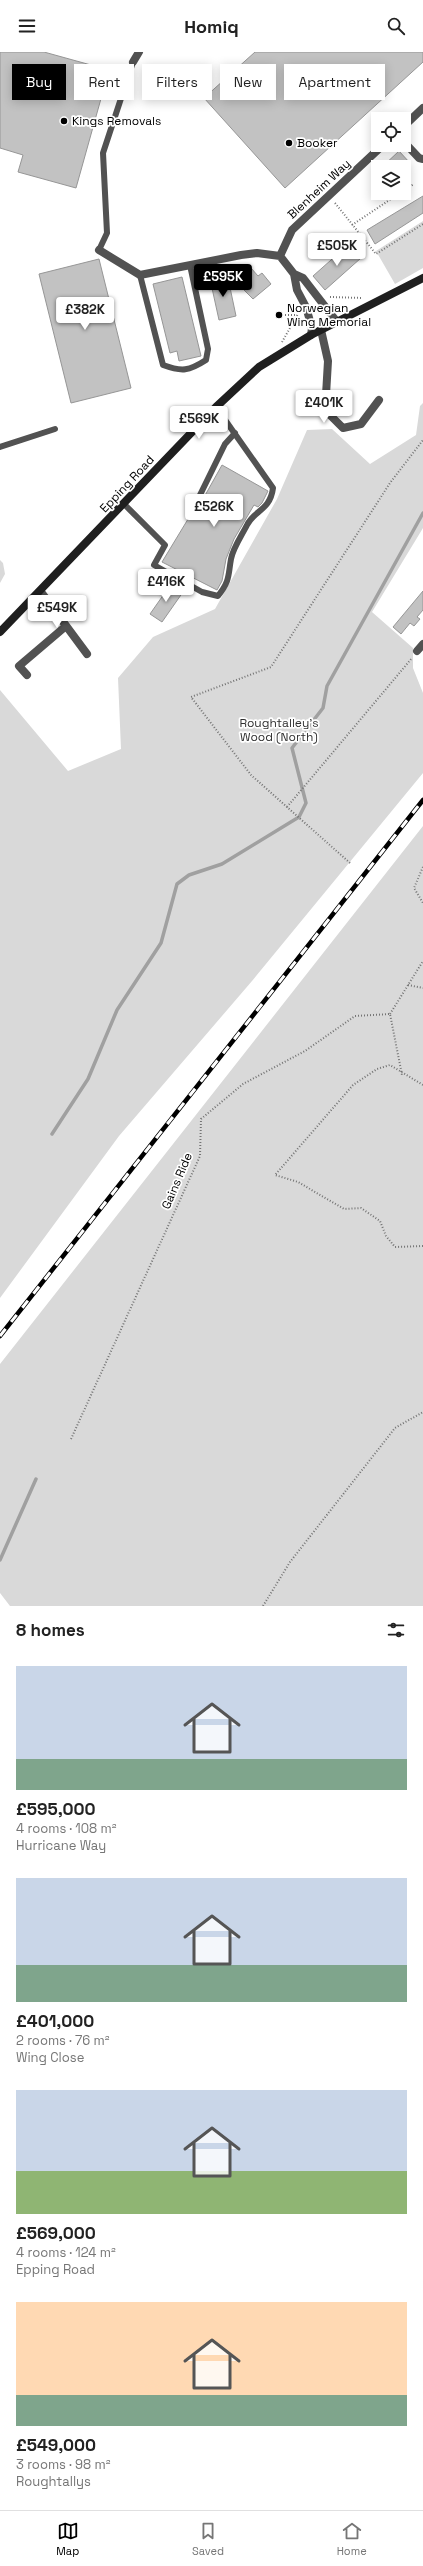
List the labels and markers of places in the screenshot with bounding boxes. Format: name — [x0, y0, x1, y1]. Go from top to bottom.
place label: Kings Removals — [72, 113, 161, 129]
marker: Kings Removals — [59, 116, 69, 126]
place label: Booker — [297, 135, 338, 151]
marker: Booker — [284, 138, 294, 148]
pin: £505K — [309, 233, 365, 267]
pin: £595K — [195, 264, 251, 298]
pin: £382K — [57, 297, 113, 331]
place label: Norwegian Wing Memorial — [287, 300, 371, 330]
marker: Norwegian Wing Memorial — [274, 310, 284, 320]
pin: £401K — [296, 390, 352, 424]
pin: £569K — [171, 406, 227, 440]
pin: £526K — [186, 494, 242, 528]
pin: £416K — [138, 569, 194, 603]
pin: £549K — [29, 595, 85, 629]

